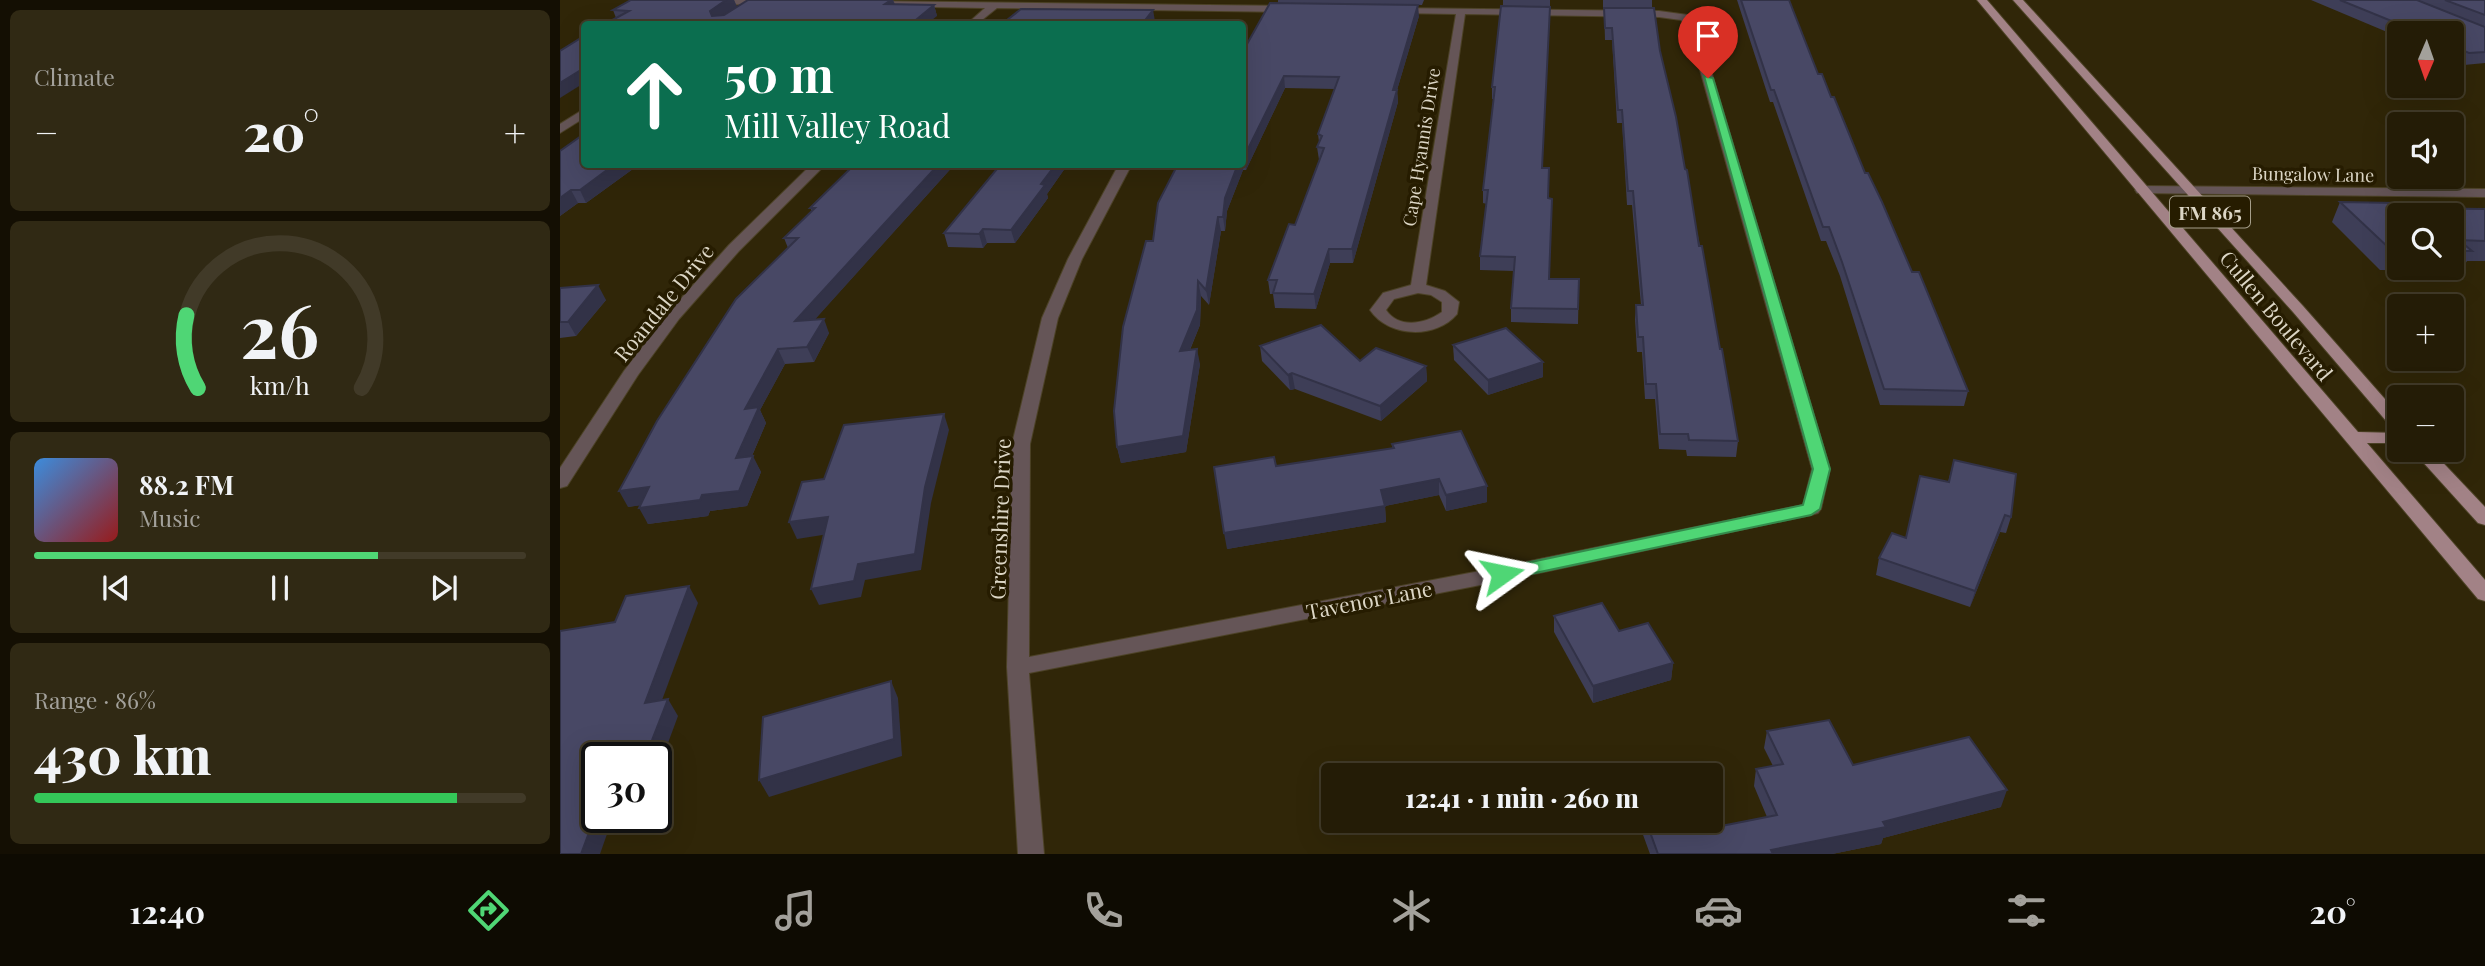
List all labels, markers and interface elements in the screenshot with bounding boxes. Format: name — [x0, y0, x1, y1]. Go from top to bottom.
pin — [1678, 6, 1738, 78]
icon: arrive — [1689, 17, 1727, 55]
north arrow — [2387, 21, 2464, 98]
map controls — [2387, 21, 2464, 462]
text: 50 m — [724, 40, 834, 105]
icon: ahead — [609, 49, 700, 140]
text: Climate — [34, 61, 115, 92]
street label: Cape Hyannis Drive — [1397, 66, 1445, 228]
text: 20° — [243, 96, 319, 165]
text: Mill Valley Road — [724, 103, 951, 146]
text: − — [34, 106, 59, 157]
text: + — [504, 106, 526, 157]
button: sound — [2387, 112, 2464, 189]
street label: Bungalow Lane — [2252, 161, 2374, 187]
road number: FM 865 — [2170, 196, 2250, 228]
button: search — [2387, 203, 2464, 280]
street label: Roandale Drive — [607, 237, 719, 367]
street label: Cullen Boulevard — [2214, 244, 2340, 386]
text: 26 — [241, 279, 319, 376]
button: + — [2387, 294, 2464, 371]
text: km/h — [250, 367, 310, 400]
button: − — [2387, 385, 2464, 462]
street label: Greenshire Drive — [982, 438, 1016, 600]
text: 88.2 FM — [139, 467, 234, 502]
text: Music — [139, 502, 200, 533]
position arrow — [1465, 537, 1539, 611]
icon: previous — [97, 569, 135, 607]
icon: pause — [261, 569, 299, 607]
icon: next — [425, 569, 463, 607]
street label: Tavenor Lane — [1304, 573, 1434, 625]
text: Range · 86% — [34, 684, 156, 715]
text: 430 km — [34, 719, 211, 788]
speed limit sign: 30 — [581, 742, 672, 833]
text: 12:41 · 1 min · 260 m — [1405, 780, 1639, 815]
icon: directions — [464, 886, 513, 935]
icon: music — [771, 886, 820, 935]
icon: phone — [1079, 886, 1128, 935]
icon: climate — [1387, 886, 1436, 935]
icon: car — [1694, 886, 1743, 935]
icon: filters — [2002, 886, 2051, 935]
text: 12:40 — [129, 889, 205, 932]
text: 20° — [2310, 889, 2356, 932]

